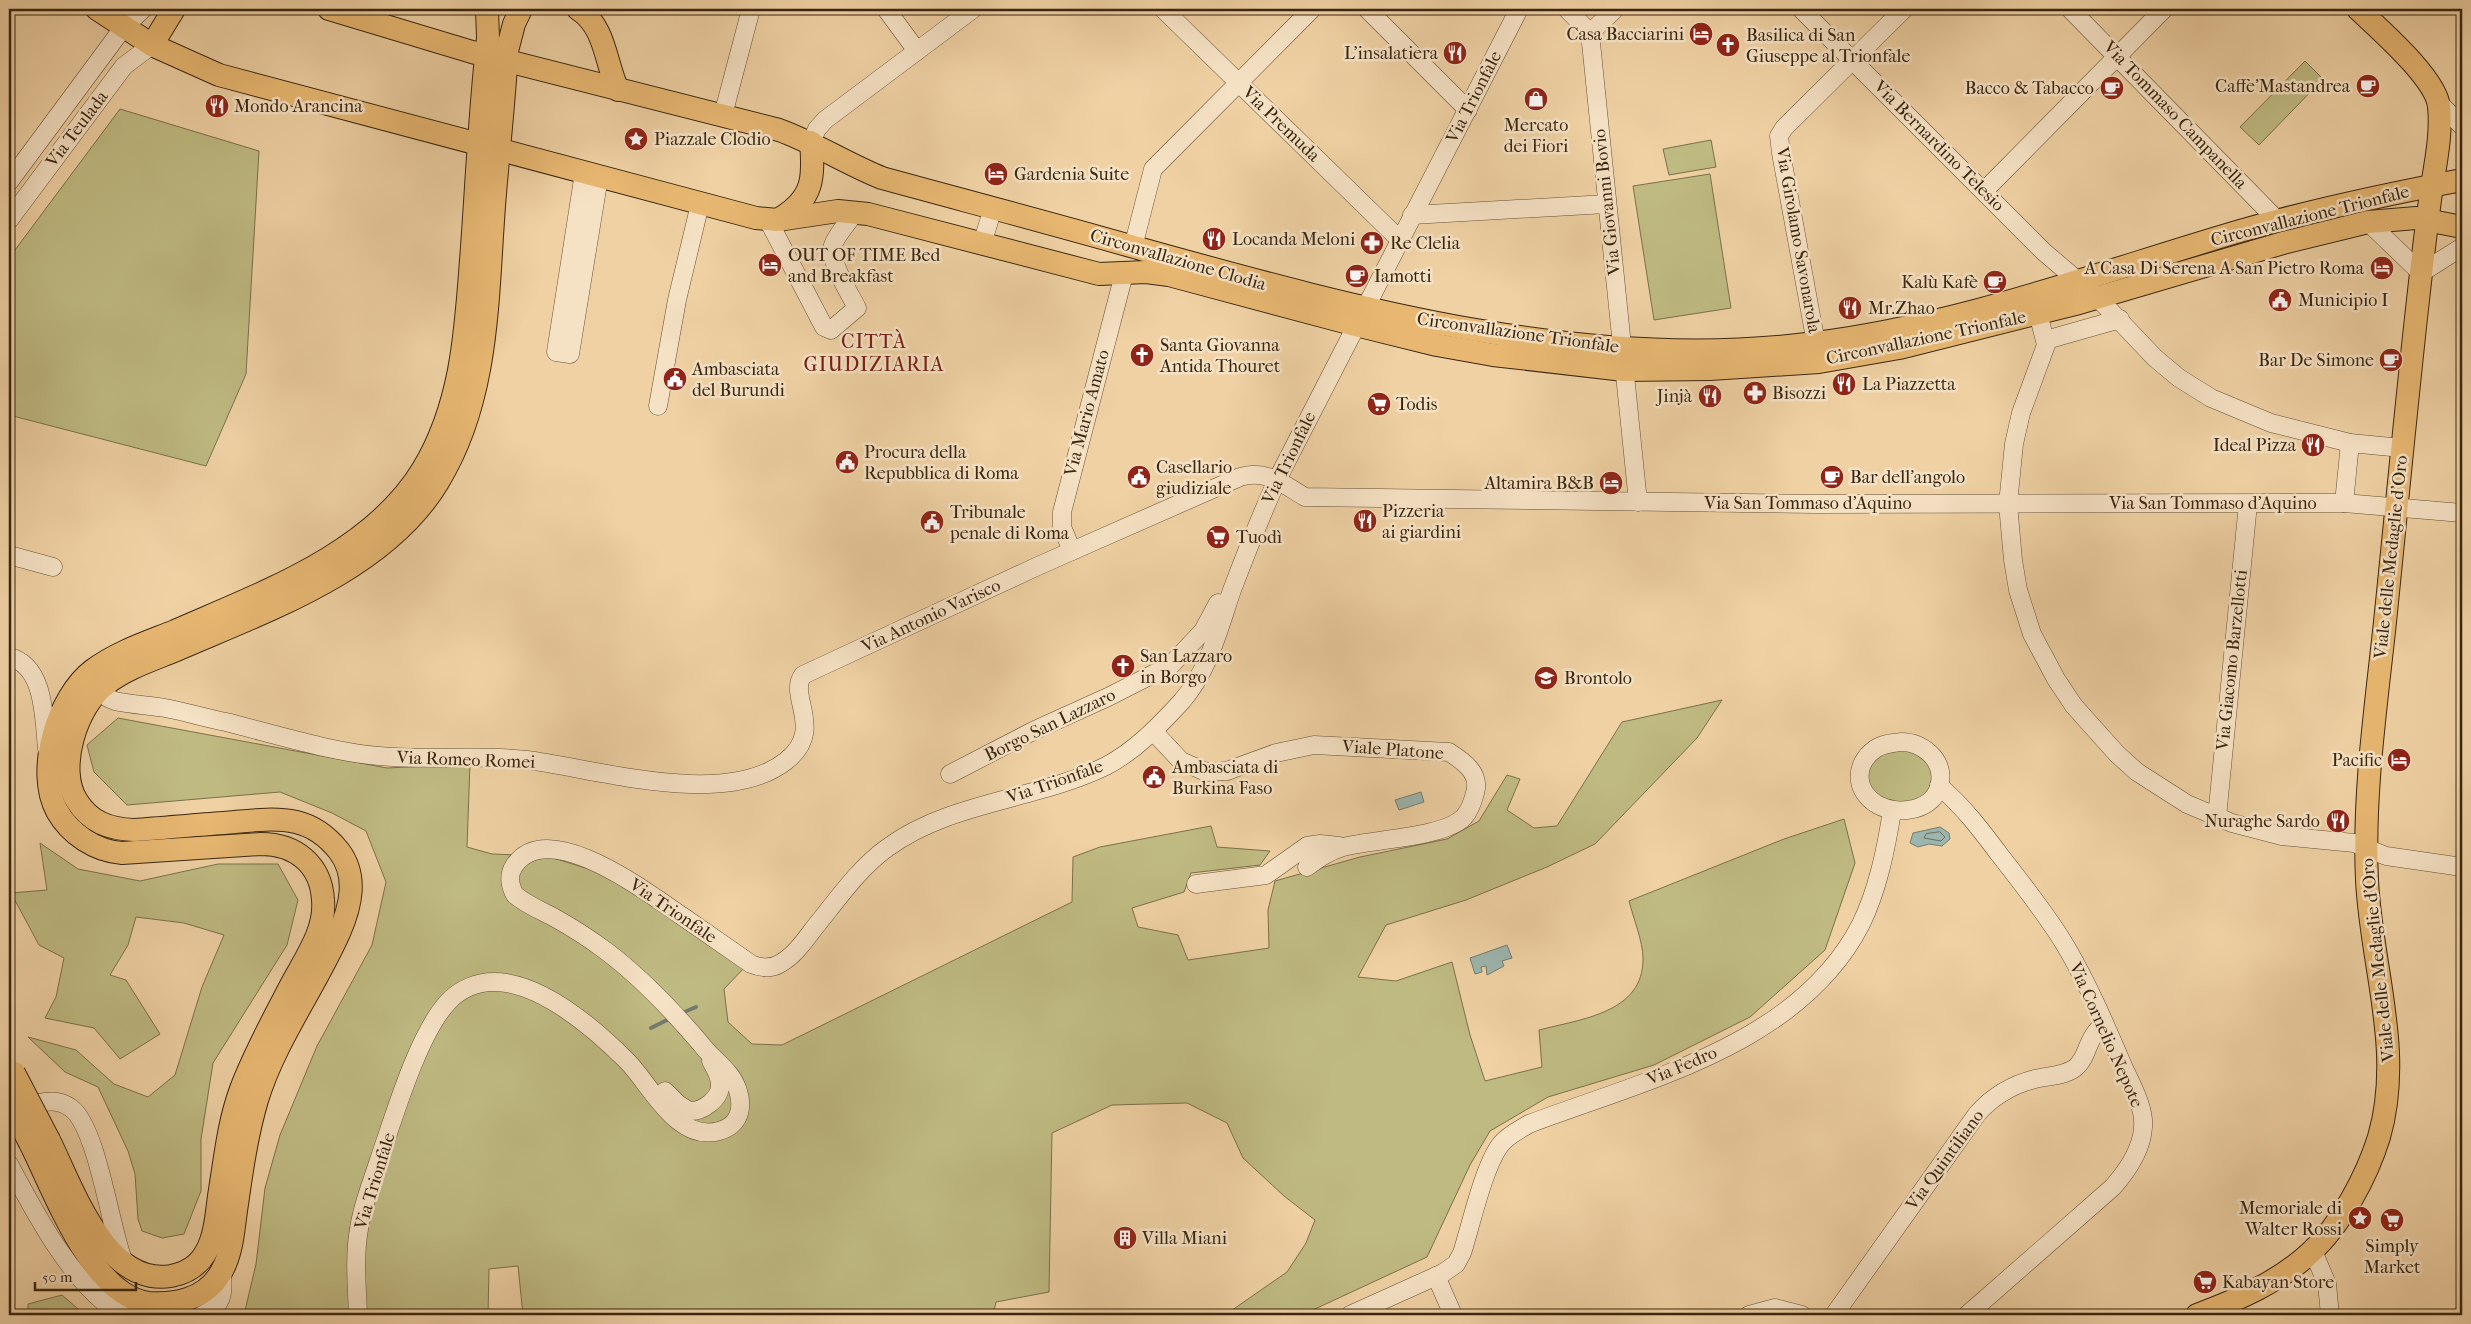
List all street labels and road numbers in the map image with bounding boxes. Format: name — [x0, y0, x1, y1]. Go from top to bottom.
street label: Via Tommaso Campanella — [2098, 36, 2252, 194]
street label: Via Trionfale — [1441, 47, 1506, 147]
street label: Via Bernardino Telesio — [1869, 76, 2009, 216]
street label: Via Premuda — [1237, 81, 1325, 167]
street label: Via Teulada — [41, 86, 113, 172]
street label: Via Giovanni Bovio — [1589, 128, 1625, 277]
street label: Via Girolamo Savonarola — [1771, 144, 1825, 335]
street label: Circonvallazione Trionfale — [2209, 181, 2412, 251]
street label: Circonvallazione Clodia — [1088, 225, 1269, 295]
street label: Circonvallazione Trionfale — [1824, 307, 2028, 369]
street label: Circonvallazione Trionfale — [1416, 308, 1621, 358]
street label: Via Mario Amato — [1060, 347, 1114, 480]
street label: Via Trionfale — [1257, 408, 1320, 509]
street label: Viale delle Medaglie d'Oro — [2370, 454, 2412, 661]
street label: Via San Tommaso d'Aquino — [1703, 493, 1912, 514]
street label: Via San Tommaso d'Aquino — [2108, 493, 2317, 514]
street label: Via Giacomo Barzellotti — [2212, 568, 2252, 753]
street label: Via Antonio Varisco — [857, 575, 1004, 658]
street label: Borgo San Lazzaro — [981, 684, 1119, 766]
street label: Viale Platone — [1341, 736, 1445, 764]
street label: Via Romeo Romei — [395, 747, 536, 773]
street label: Via Trionfale — [1003, 756, 1106, 809]
street label: Viale delle Medaglie d'Oro — [2357, 857, 2399, 1064]
street label: Via Trionfale — [625, 874, 721, 948]
street label: Via Cornelio Nepote — [2064, 958, 2147, 1111]
street label: Via Fedro — [1643, 1042, 1720, 1091]
street label: Via Quintiliano — [1901, 1106, 1988, 1215]
street label: Via Trionfale — [350, 1130, 400, 1233]

